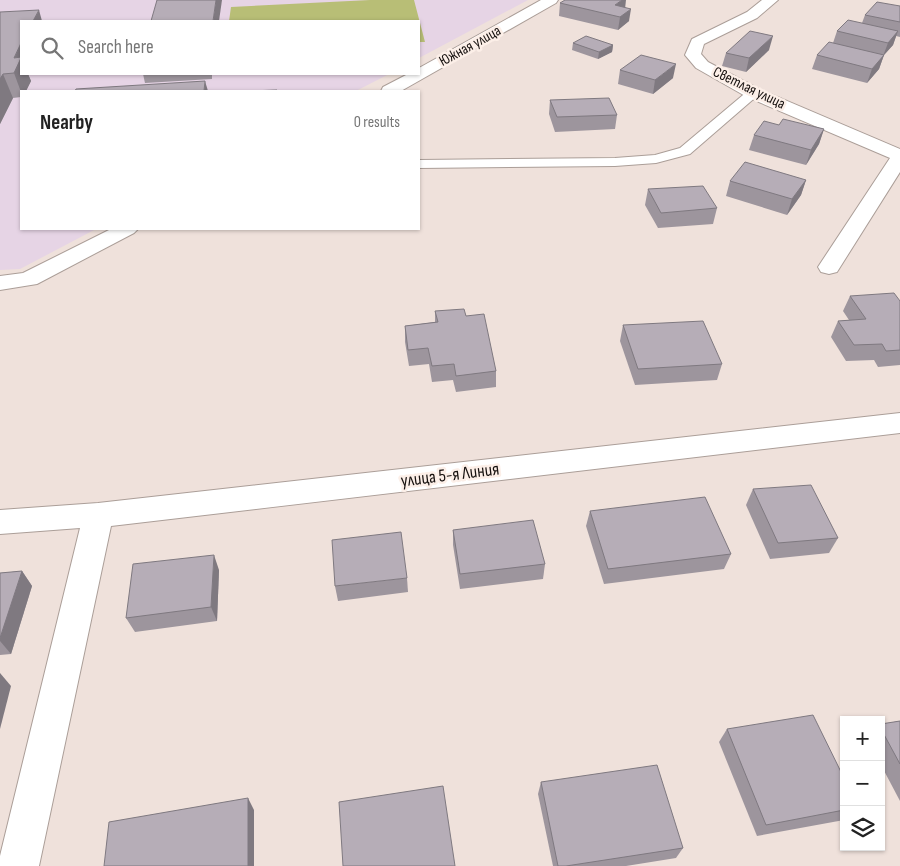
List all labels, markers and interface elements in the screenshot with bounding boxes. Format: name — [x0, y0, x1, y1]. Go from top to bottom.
search box — [20, 20, 420, 75]
street label: Южная улица — [436, 21, 504, 71]
icon: search — [38, 34, 66, 62]
text: Search here — [78, 36, 154, 59]
street label: Светлая улица — [710, 62, 788, 114]
text: Nearby — [40, 110, 93, 135]
text: 0 results — [354, 113, 400, 132]
street label: улица 5-я Линия — [400, 459, 500, 491]
map controls — [840, 716, 885, 851]
button: + — [840, 716, 885, 761]
button: − — [840, 761, 885, 806]
button: layers — [840, 806, 885, 851]

